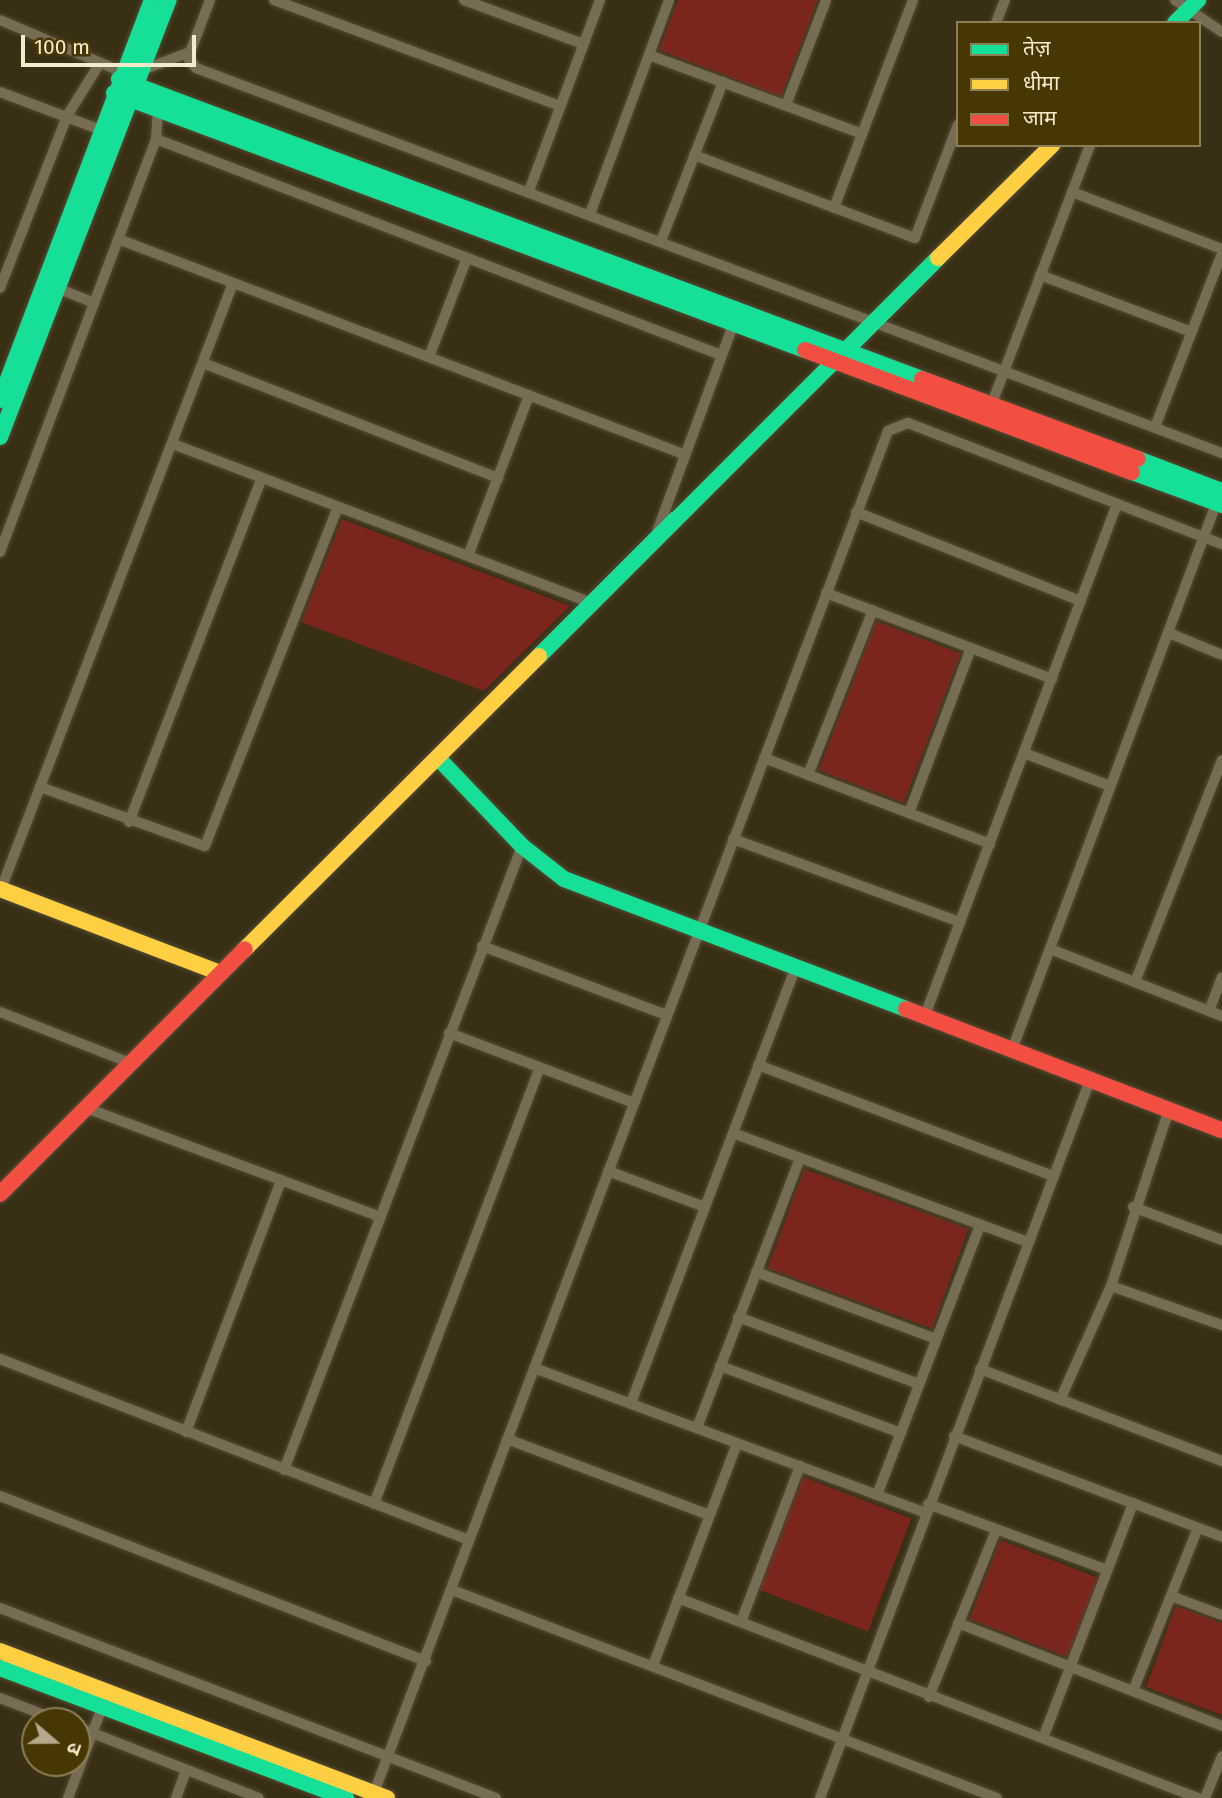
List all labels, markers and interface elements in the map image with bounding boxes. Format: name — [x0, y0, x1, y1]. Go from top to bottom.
scale bar — [24, 21, 200, 65]
legend — [956, 21, 1201, 147]
text: 100 m — [34, 34, 90, 60]
text: तेज़ — [1023, 35, 1051, 61]
text: धीमा — [1023, 70, 1059, 96]
text: जाम — [1023, 105, 1057, 131]
north arrow — [21, 1707, 91, 1777]
text: उ — [62, 1740, 87, 1758]

